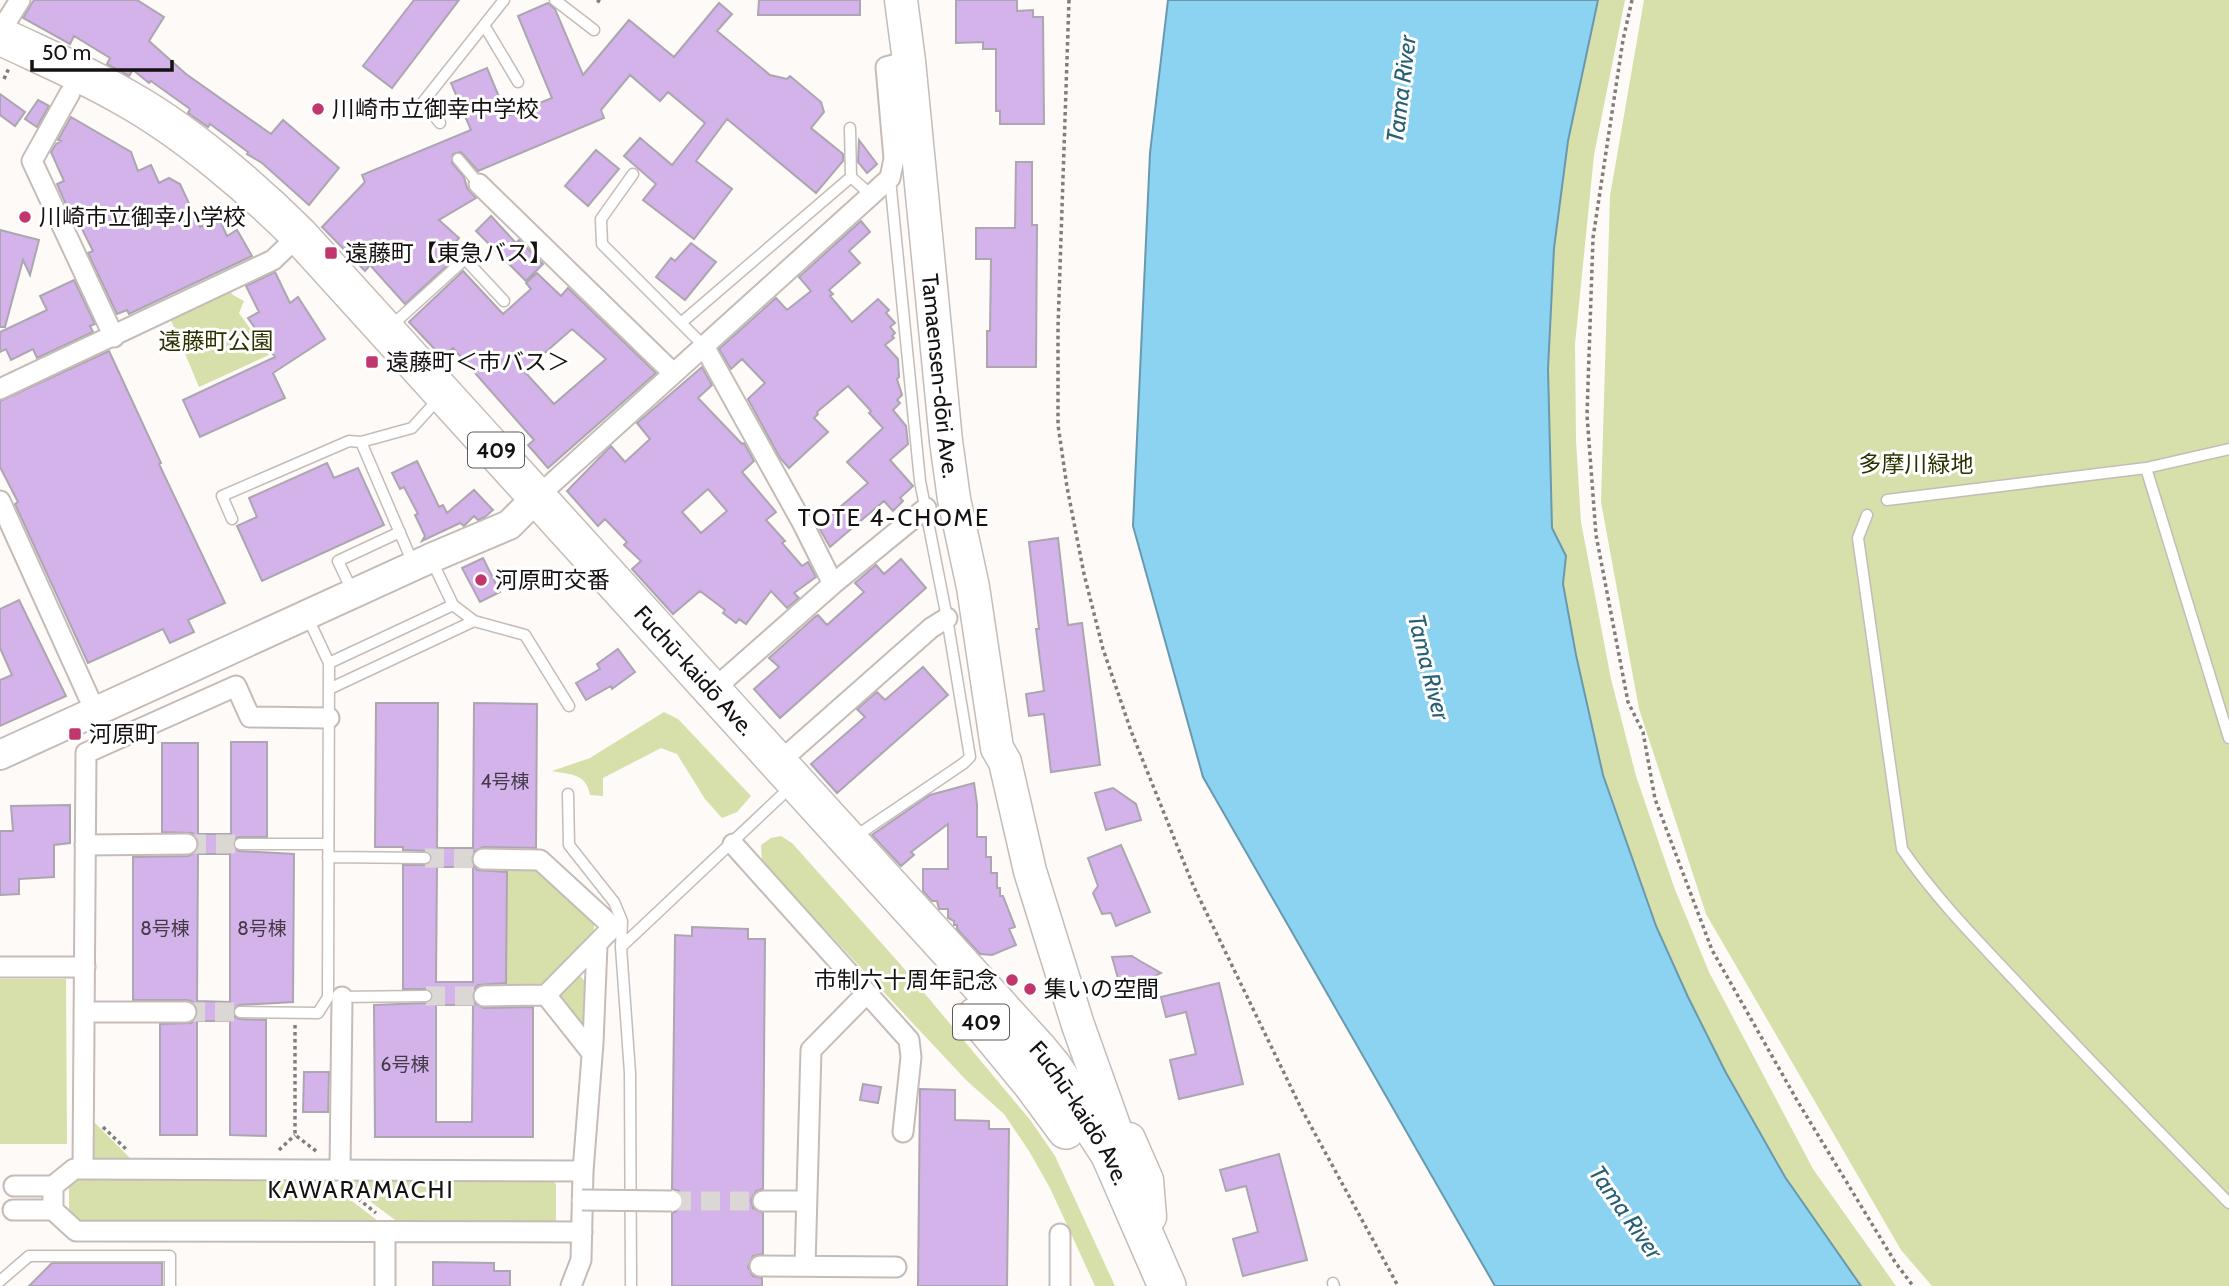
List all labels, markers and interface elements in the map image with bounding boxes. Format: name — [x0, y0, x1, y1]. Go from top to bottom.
scale bar — [32, 28, 172, 72]
water label: Tama River — [1380, 32, 1422, 144]
text: 50 m — [42, 40, 91, 65]
place label: 川崎市立御幸中学校 — [332, 95, 539, 123]
marker: 川崎市立御幸中学校 — [310, 101, 326, 117]
place label: 川崎市立御幸小学校 — [39, 203, 246, 231]
marker: 川崎市立御幸小学校 — [17, 209, 33, 225]
place label: 遠藤町【東急バス】 — [345, 239, 552, 267]
marker: 遠藤町【東急バス】 — [323, 245, 339, 261]
street label: Tamaensen-dōri Ave. — [916, 272, 965, 480]
park label: 遠藤町公園 — [159, 327, 274, 355]
place label: 遠藤町＜市バス＞ — [386, 348, 570, 376]
marker: 遠藤町＜市バス＞ — [364, 354, 380, 370]
road number: 409 — [468, 433, 524, 468]
park label: 多摩川緑地 — [1859, 450, 1974, 478]
district label: TOTE 4-CHOME — [798, 503, 990, 532]
place label: 河原町交番 — [495, 566, 610, 594]
marker: 河原町交番 — [473, 572, 489, 588]
street label: Fuchū-kaidō Ave. — [628, 600, 761, 741]
water label: Tama River — [1402, 611, 1457, 724]
place label: 河原町 — [89, 720, 158, 748]
marker: 河原町 — [67, 726, 83, 742]
house number: 4号棟 — [481, 770, 529, 793]
house number: 8号棟 — [140, 917, 190, 940]
house number: 8号棟 — [237, 917, 287, 940]
place label: 市制六十周年記念 — [814, 966, 998, 994]
marker: 市制六十周年記念 — [1004, 972, 1020, 988]
place label: 集いの空間 — [1044, 975, 1159, 1003]
marker: 集いの空間 — [1022, 981, 1038, 997]
road number: 409 — [953, 1004, 1009, 1040]
street label: Fuchū-kaidō Ave. — [1024, 1035, 1135, 1189]
house number: 6号棟 — [381, 1053, 429, 1076]
water label: Tama River — [1583, 1159, 1670, 1266]
district label: KAWARAMACHI — [267, 1175, 455, 1204]

